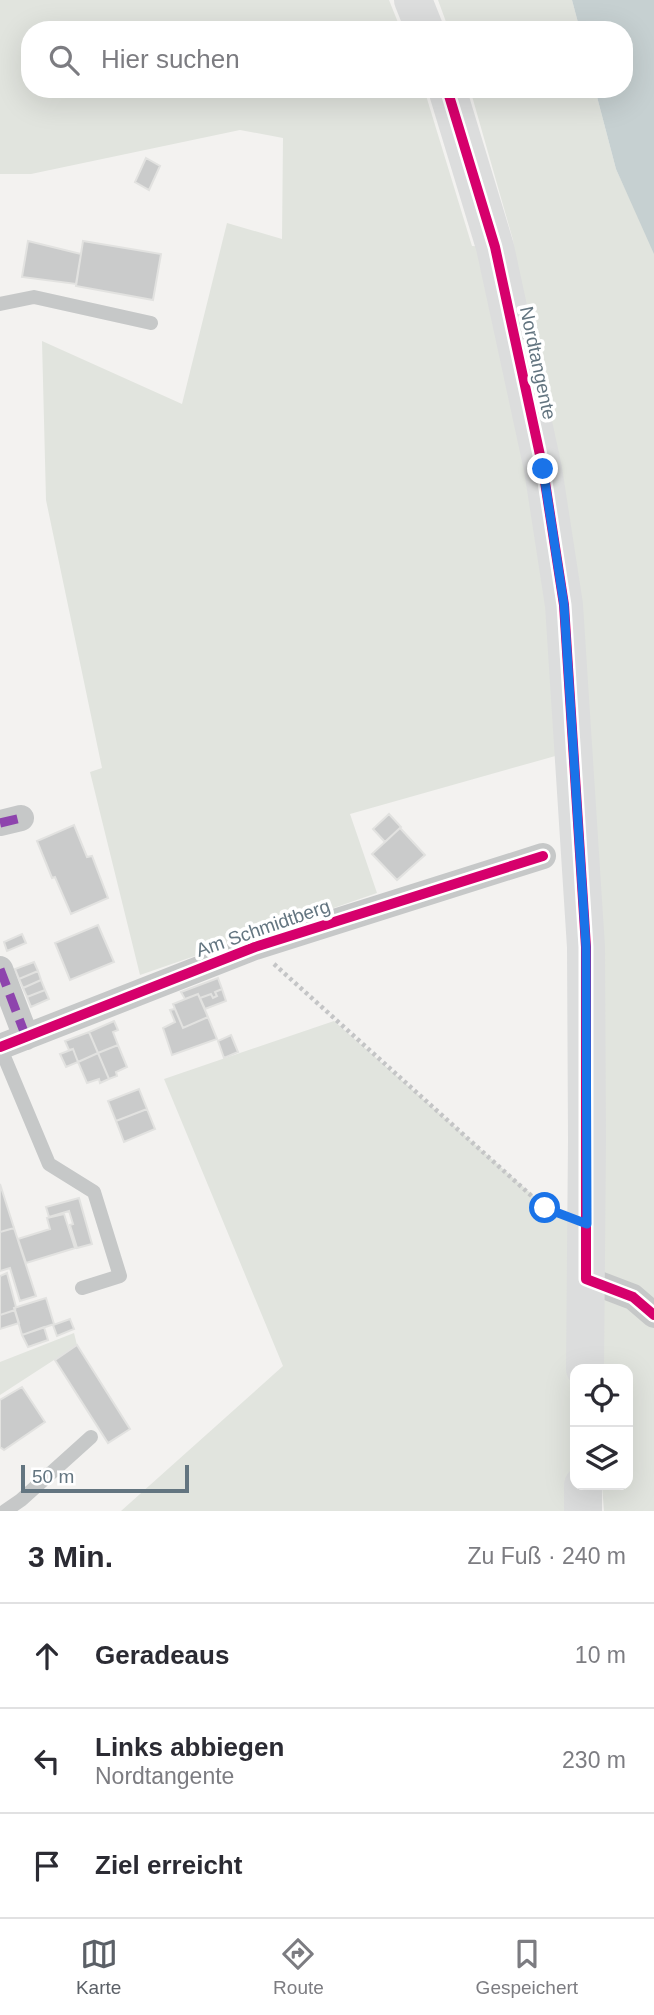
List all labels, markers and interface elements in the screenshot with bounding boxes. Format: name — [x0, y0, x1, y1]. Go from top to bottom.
search box — [21, 21, 633, 98]
icon: search — [45, 41, 83, 79]
text: Hier suchen — [101, 44, 240, 74]
street label: Nordtangente — [516, 304, 560, 422]
route end — [527, 453, 558, 484]
street label: Am Schmidtberg — [193, 895, 333, 961]
route start — [529, 1192, 560, 1223]
map controls — [570, 1364, 633, 1490]
button: locate — [570, 1364, 633, 1427]
button: layers — [570, 1427, 633, 1490]
scale bar — [21, 1462, 189, 1494]
text: 50 m — [32, 1466, 74, 1487]
text: 3 Min. — [28, 1540, 113, 1573]
text: Zu Fuß · 240 m — [468, 1543, 626, 1569]
icon: ahead — [28, 1637, 66, 1675]
text: Geradeaus — [95, 1640, 229, 1670]
text: 10 m — [575, 1642, 626, 1668]
text: Links abbiegen — [95, 1732, 284, 1762]
icon: left — [28, 1742, 66, 1780]
text: 230 m — [562, 1747, 626, 1773]
text: Nordtangente — [95, 1763, 234, 1789]
icon: arrive — [28, 1847, 66, 1885]
text: Ziel erreicht — [95, 1850, 242, 1880]
tab: Karte — [76, 1935, 121, 1999]
tab: Route — [273, 1935, 324, 1999]
tab: Gespeichert — [476, 1935, 578, 1999]

